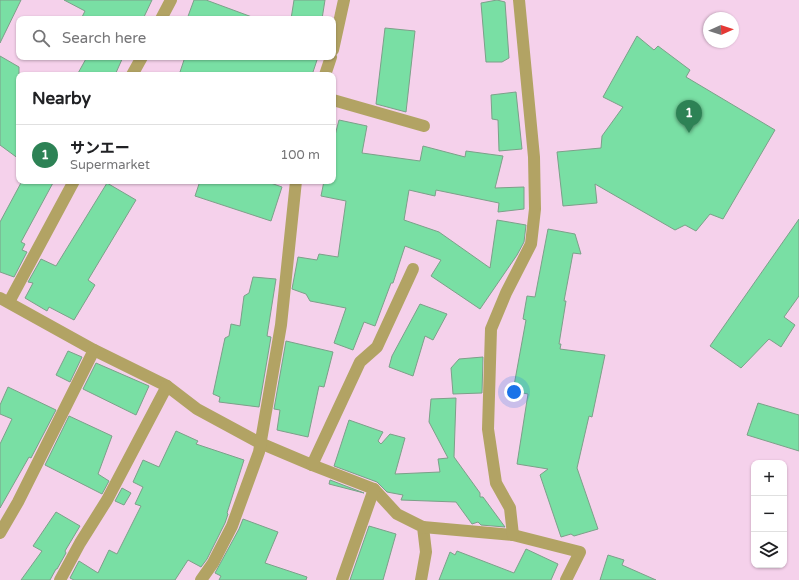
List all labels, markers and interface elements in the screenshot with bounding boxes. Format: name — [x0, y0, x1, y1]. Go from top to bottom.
north arrow — [703, 12, 739, 48]
search box — [16, 16, 336, 60]
icon: search — [30, 27, 52, 49]
text: Search here — [62, 29, 146, 47]
text: Nearby — [32, 88, 91, 109]
pin: 1 — [676, 100, 702, 133]
text: サンエー — [70, 139, 130, 157]
text: 1 — [41, 147, 49, 163]
text: 100 m — [280, 147, 320, 163]
text: Supermarket — [70, 157, 150, 173]
your location — [504, 382, 524, 402]
map controls — [751, 460, 787, 568]
button: + — [751, 460, 787, 496]
button: − — [751, 496, 787, 532]
button: layers — [751, 532, 787, 568]

